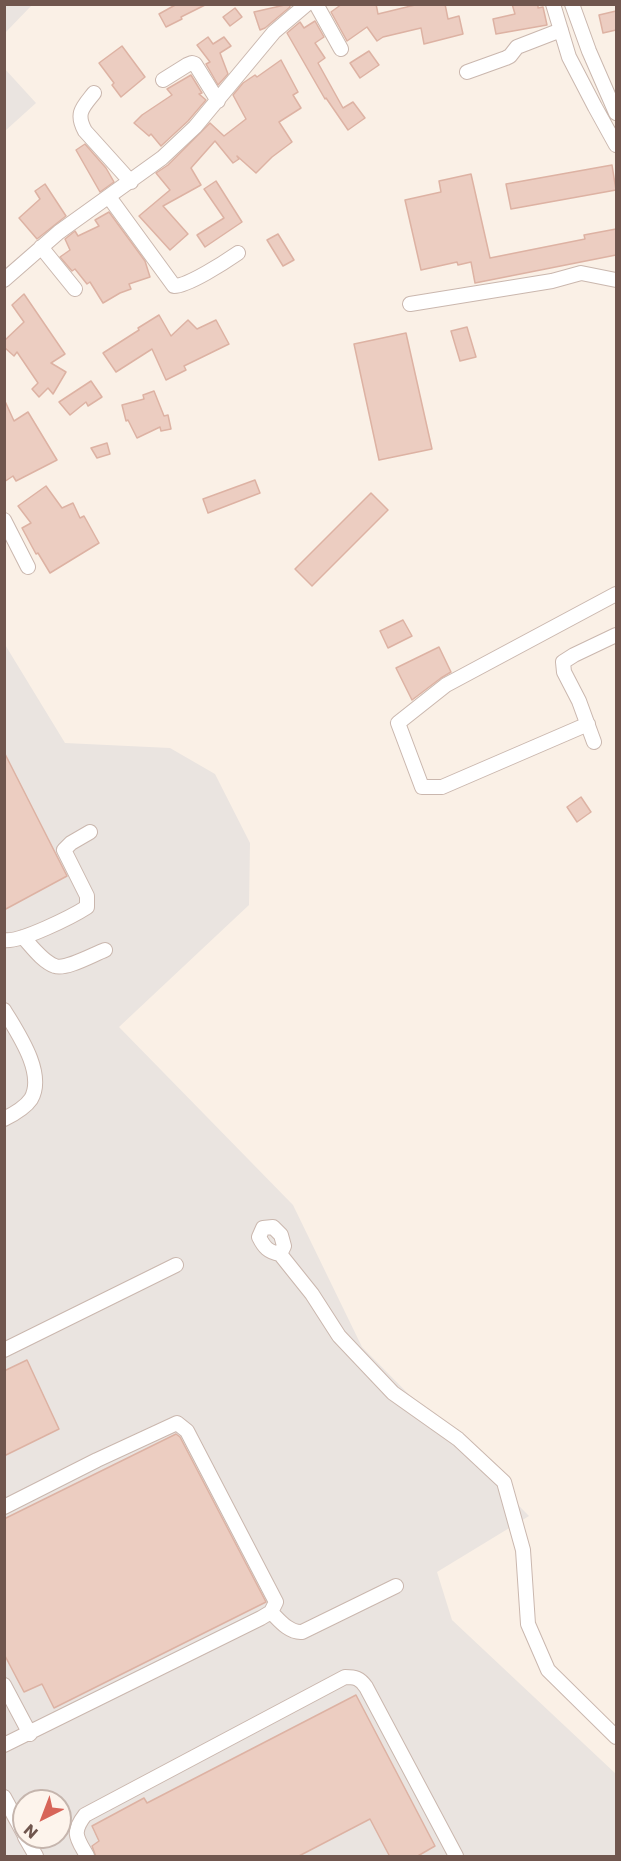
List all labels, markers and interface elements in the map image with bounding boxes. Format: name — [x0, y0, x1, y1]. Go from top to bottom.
north arrow — [12, 1789, 72, 1849]
text: N — [19, 1819, 43, 1844]

